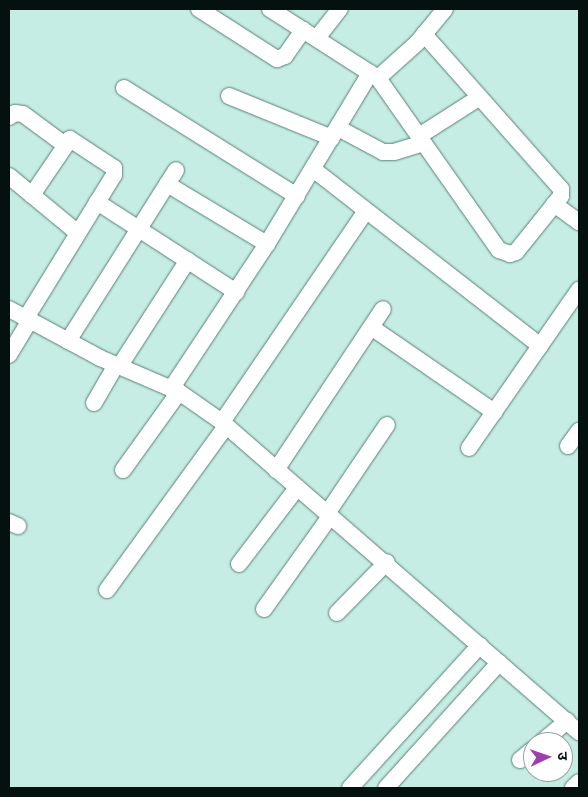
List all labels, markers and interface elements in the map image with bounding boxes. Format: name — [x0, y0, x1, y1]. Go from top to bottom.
north arrow — [523, 732, 573, 782]
text: उ — [554, 752, 571, 761]

